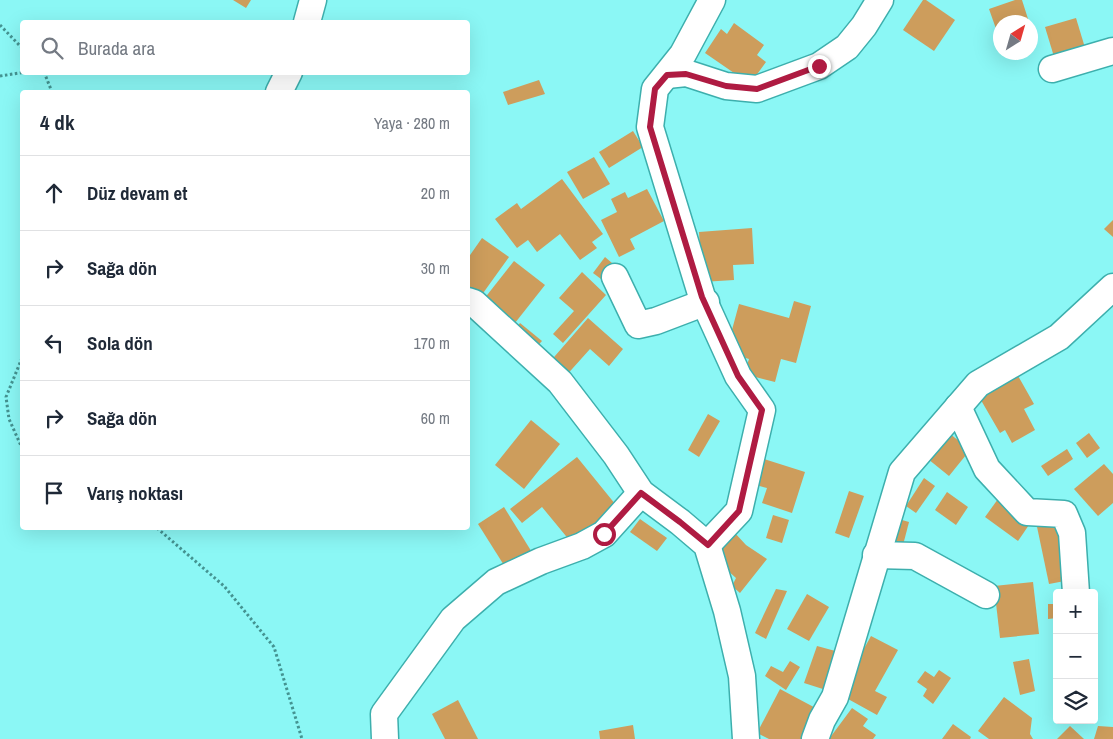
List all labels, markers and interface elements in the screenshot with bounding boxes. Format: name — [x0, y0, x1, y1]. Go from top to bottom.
north arrow — [993, 15, 1038, 60]
search box — [20, 20, 470, 75]
icon: search — [38, 34, 66, 62]
text: Burada ara — [78, 35, 155, 61]
route end — [808, 55, 831, 78]
text: 4 dk — [40, 108, 74, 137]
text: Yaya · 280 m — [374, 112, 450, 134]
icon: ahead — [40, 179, 68, 207]
text: Düz devam et — [87, 180, 187, 206]
text: 20 m — [421, 182, 450, 204]
icon: right — [40, 254, 68, 282]
text: Sağa dön — [87, 255, 157, 281]
text: 30 m — [421, 257, 450, 279]
icon: left — [40, 329, 68, 357]
text: Sola dön — [87, 330, 153, 356]
text: 170 m — [414, 332, 450, 354]
icon: right — [40, 404, 68, 432]
text: Sağa dön — [87, 405, 157, 431]
text: 60 m — [421, 407, 450, 429]
icon: arrive — [40, 479, 68, 507]
text: Varış noktası — [87, 480, 183, 506]
route start — [593, 523, 616, 546]
map controls — [1053, 589, 1098, 724]
button: + — [1053, 589, 1098, 634]
button: − — [1053, 634, 1098, 679]
button: layers — [1053, 679, 1098, 724]

